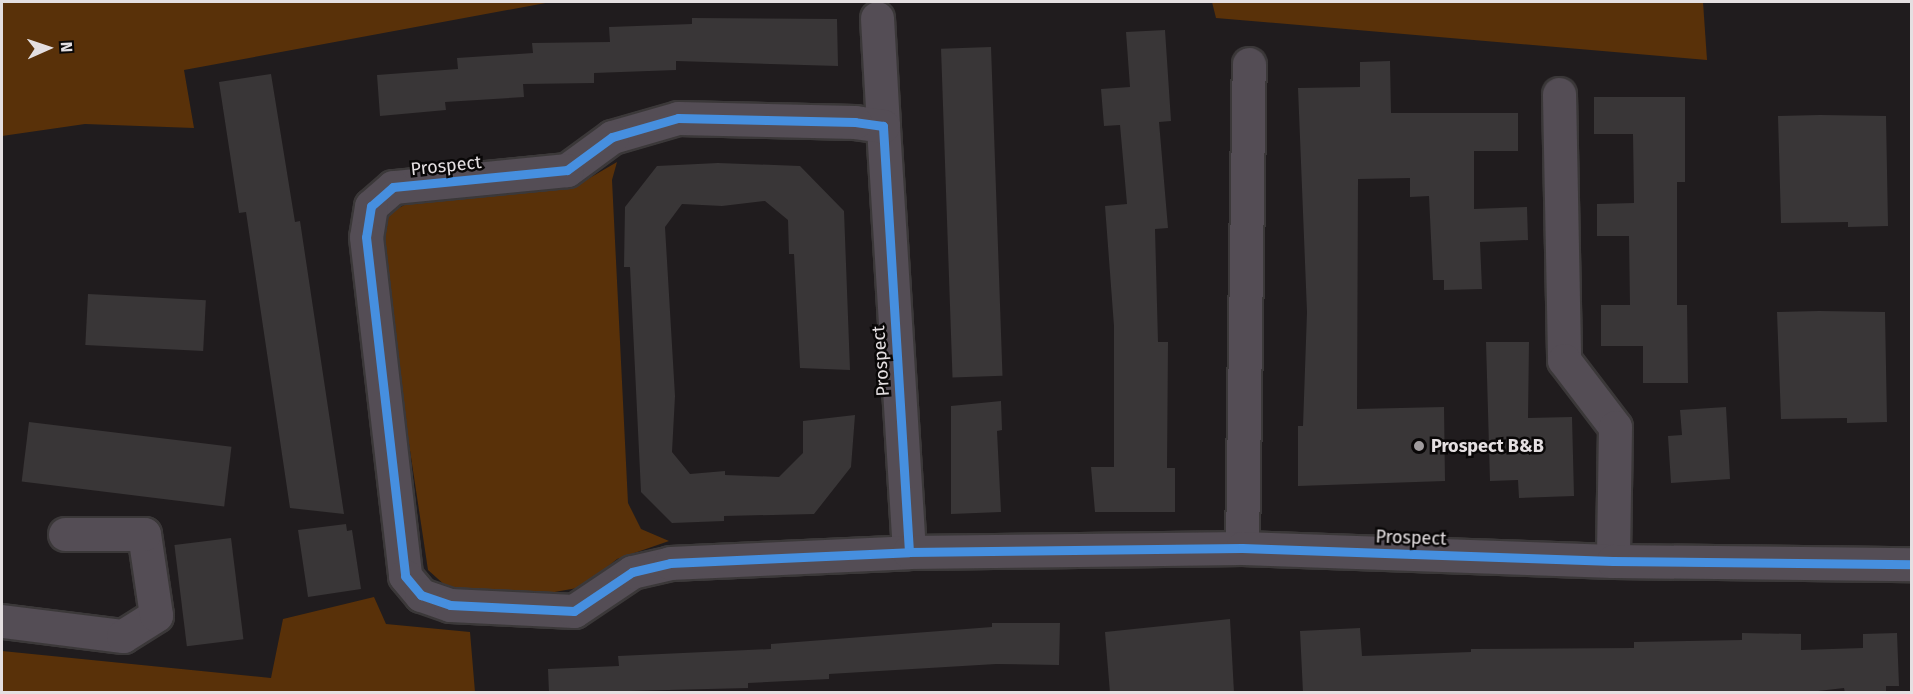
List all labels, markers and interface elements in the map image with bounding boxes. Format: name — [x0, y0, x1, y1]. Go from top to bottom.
north arrow — [18, 18, 78, 78]
text: N — [57, 41, 76, 53]
street label: Prospect — [410, 152, 482, 180]
street label: Prospect — [868, 325, 894, 397]
place label: Prospect B&B — [1431, 435, 1544, 457]
marker: Prospect B&B — [1412, 439, 1426, 453]
street label: Prospect — [1375, 526, 1447, 550]

